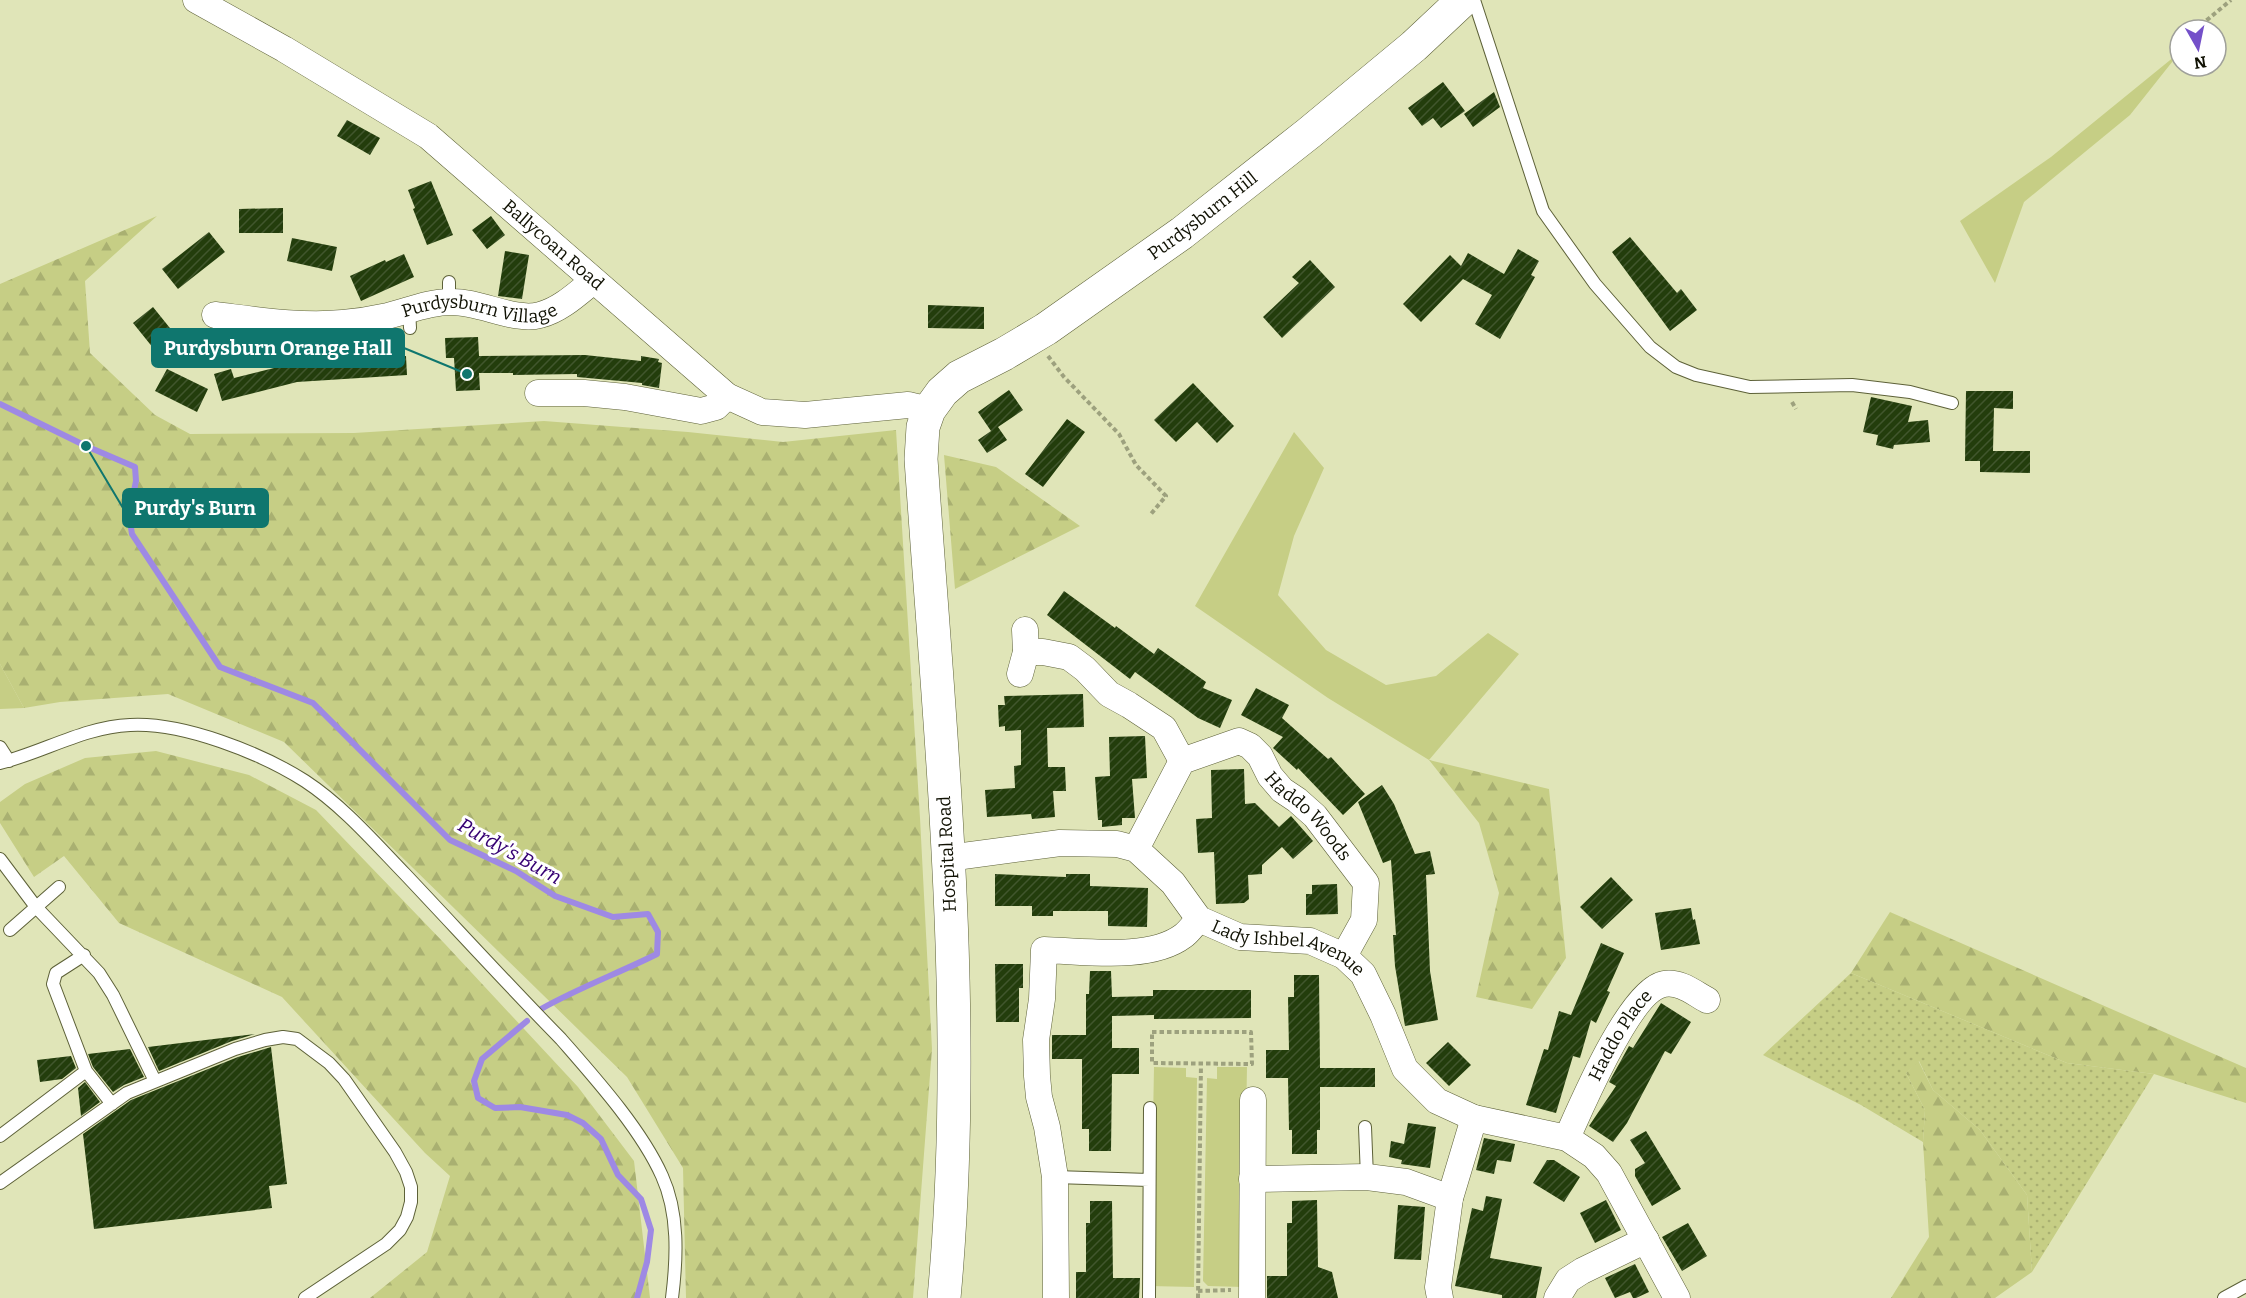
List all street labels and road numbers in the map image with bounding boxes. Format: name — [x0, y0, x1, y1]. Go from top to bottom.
street label: Purdysburn Hill — [1144, 167, 1262, 265]
street label: Ballycoan Road — [498, 195, 609, 295]
street label: Purdysburn Village — [399, 291, 561, 328]
street label: Haddo Woods — [1260, 767, 1356, 865]
street label: Hospital Road — [933, 795, 961, 913]
street label: Lady Ishbel Avenue — [1208, 915, 1369, 981]
street label: Haddo Place — [1584, 985, 1657, 1084]

